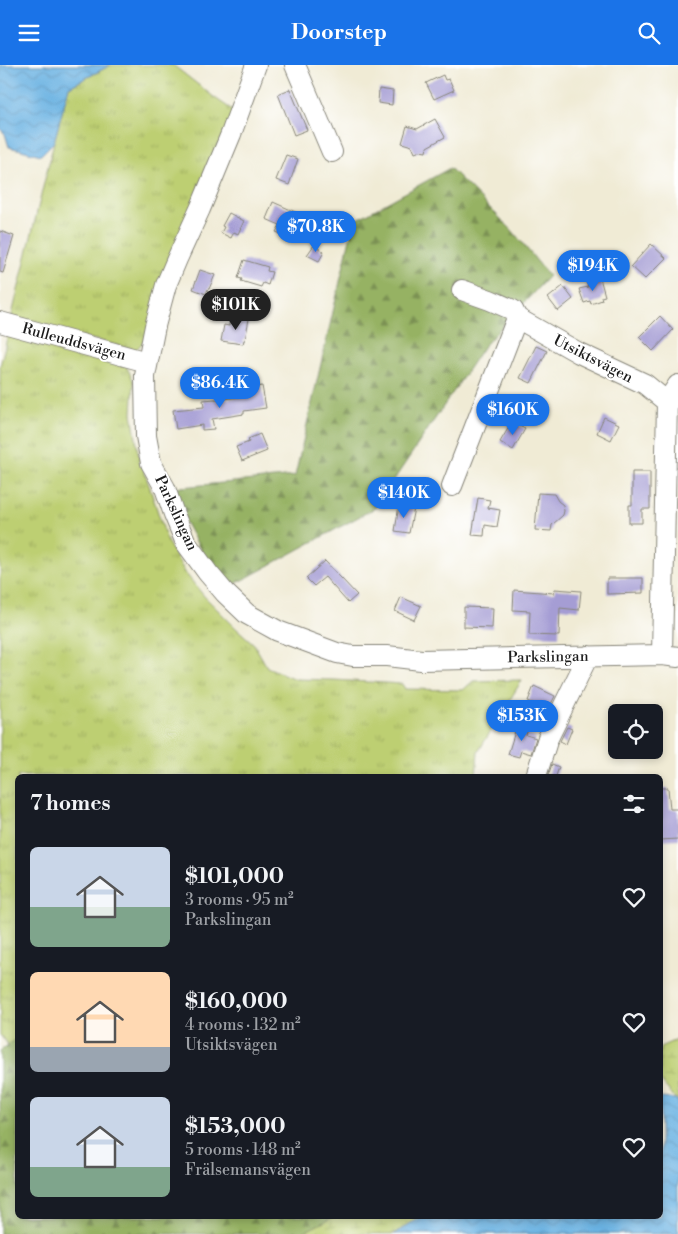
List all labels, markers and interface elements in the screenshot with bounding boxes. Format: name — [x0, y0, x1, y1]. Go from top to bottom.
icon: menu — [15, 19, 43, 47]
text: Doorstep — [291, 19, 387, 46]
icon: search — [635, 19, 663, 47]
pin: $70.8K — [275, 211, 357, 253]
text: $70.8K — [287, 217, 345, 237]
pin: $194K — [558, 249, 628, 292]
text: $194K — [568, 256, 618, 276]
pin: $101K — [201, 289, 271, 331]
text: $101K — [212, 295, 260, 315]
street label: Rulleuddsvägen — [20, 319, 128, 365]
street label: Utsiktsvägen — [550, 331, 636, 387]
pin: $86.4K — [179, 367, 261, 409]
text: $86.4K — [191, 373, 249, 393]
pin: $160K — [478, 393, 548, 436]
text: $160K — [487, 400, 539, 420]
street label: Parkslingan — [150, 472, 202, 554]
pin: $140K — [369, 477, 439, 519]
text: $140K — [378, 483, 430, 503]
street label: Parkslingan — [507, 647, 589, 667]
pin: $153K — [487, 699, 557, 742]
map controls — [608, 704, 663, 759]
button: locate — [608, 704, 663, 759]
text: $153K — [497, 706, 547, 726]
icon: filters — [620, 790, 648, 818]
text: 7 homes — [30, 791, 111, 817]
text: $101,000 — [185, 864, 284, 890]
icon: home — [70, 867, 130, 927]
icon: heart — [620, 883, 648, 911]
text: 3 rooms · 95 m² — [185, 890, 294, 910]
text: Parkslingan — [185, 910, 271, 930]
text: $160,000 — [185, 989, 288, 1015]
icon: home — [70, 992, 130, 1052]
icon: heart — [620, 1008, 648, 1036]
text: 4 rooms · 132 m² — [185, 1015, 301, 1035]
text: Utsiktsvägen — [185, 1035, 278, 1055]
text: $153,000 — [185, 1114, 286, 1140]
icon: home — [70, 1117, 130, 1177]
icon: heart — [620, 1133, 648, 1161]
text: 5 rooms · 148 m² — [185, 1140, 301, 1160]
text: Frälsemansvägen — [185, 1160, 311, 1180]

